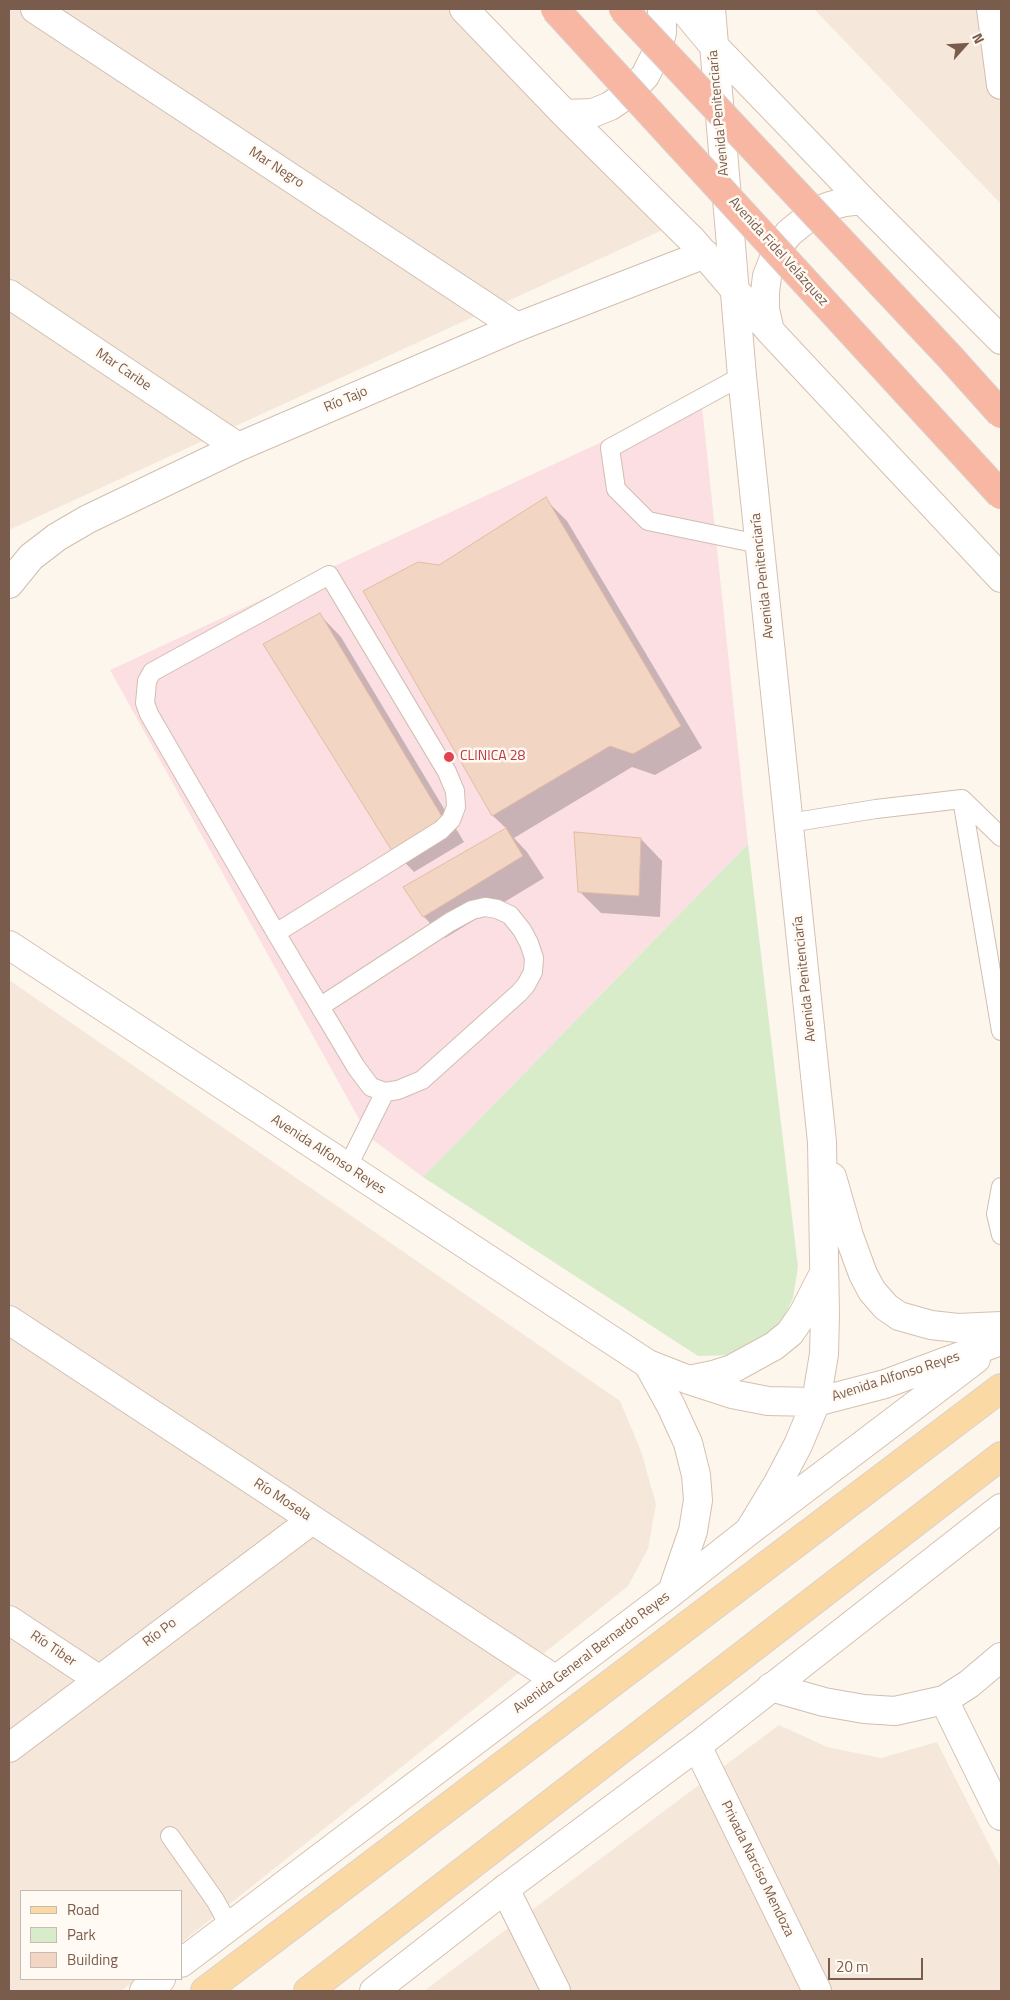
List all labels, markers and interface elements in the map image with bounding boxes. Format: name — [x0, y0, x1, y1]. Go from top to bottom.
north arrow — [940, 20, 990, 70]
text: N — [967, 29, 990, 47]
street label: Avenida Penitenciaría — [705, 49, 733, 177]
street label: Mar Negro — [245, 144, 307, 192]
street label: Avenida Fidel Velázquez — [725, 194, 831, 310]
street label: Mar Caribe — [92, 345, 154, 395]
street label: Río Tajo — [322, 383, 370, 417]
street label: Avenida Penitenciaría — [748, 512, 778, 640]
place label: CLINICA 28 — [460, 749, 525, 765]
marker: CLINICA 28 — [442, 750, 456, 764]
street label: Avenida Penitenciaría — [790, 915, 820, 1043]
street label: Avenida Alfonso Reyes — [267, 1112, 389, 1198]
street label: Avenida Alfonso Reyes — [830, 1348, 962, 1406]
street label: Río Mosela — [250, 1475, 314, 1525]
street label: Avenida General Bernardo Reyes — [510, 1589, 674, 1717]
street label: Río Po — [140, 1615, 180, 1651]
street label: Río Tiber — [27, 1628, 79, 1670]
street label: Privada Narciso Mendoza — [717, 1798, 797, 1940]
legend — [20, 1890, 182, 1980]
text: Road — [67, 1898, 99, 1921]
text: Park — [67, 1923, 96, 1946]
text: Building — [67, 1948, 118, 1971]
scale bar — [830, 1948, 925, 1980]
text: 20 m — [836, 1955, 869, 1978]

